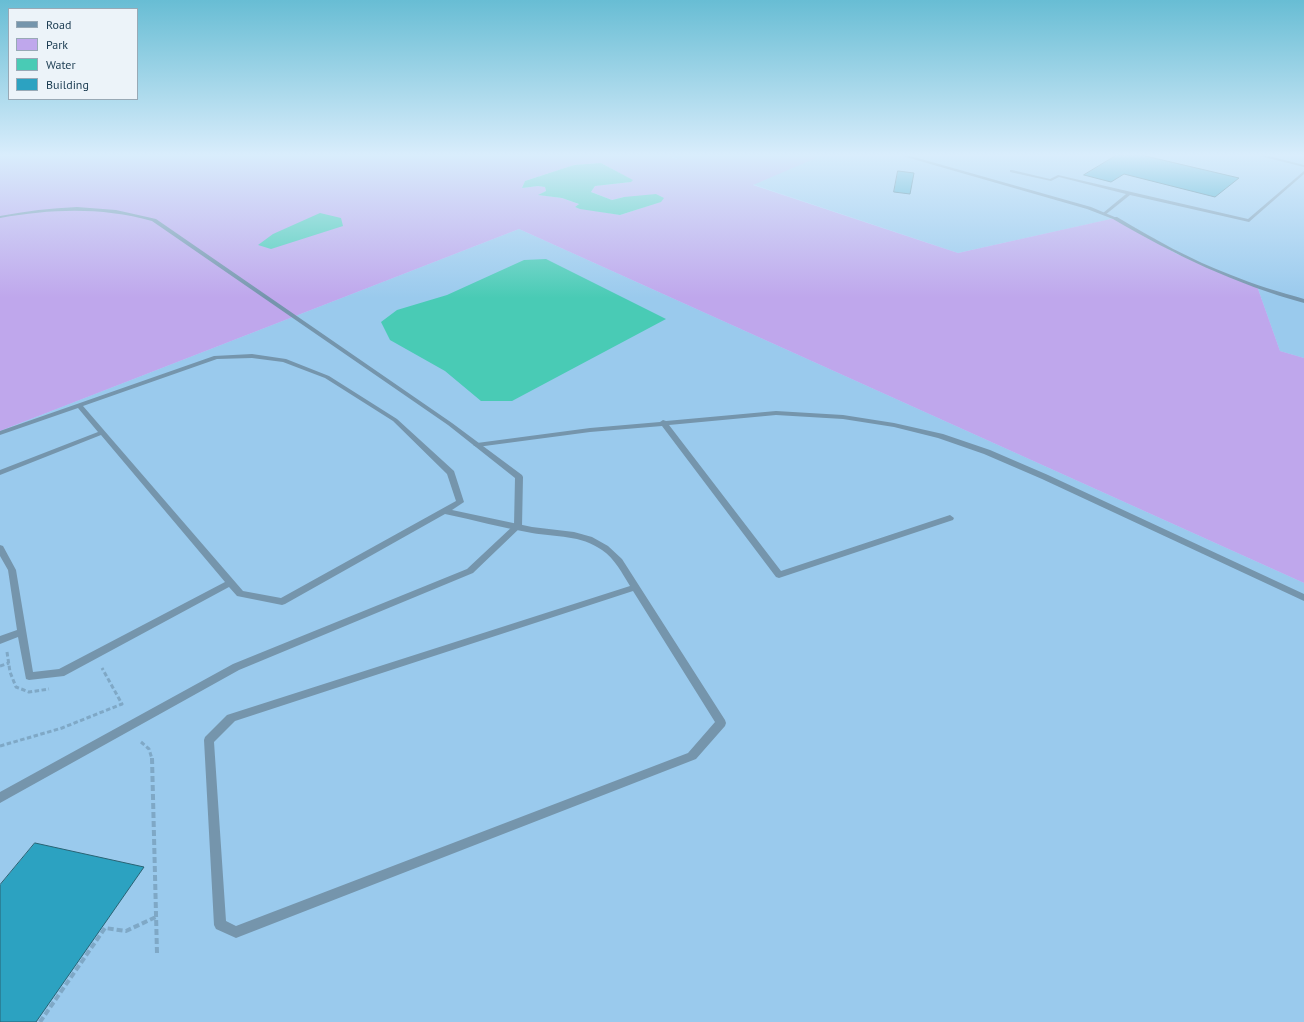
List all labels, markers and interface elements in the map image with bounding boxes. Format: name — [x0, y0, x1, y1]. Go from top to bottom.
legend — [8, 8, 138, 100]
text: Road — [46, 17, 71, 32]
text: Park — [46, 37, 68, 52]
text: Water — [46, 57, 76, 72]
text: Building — [46, 77, 89, 92]

